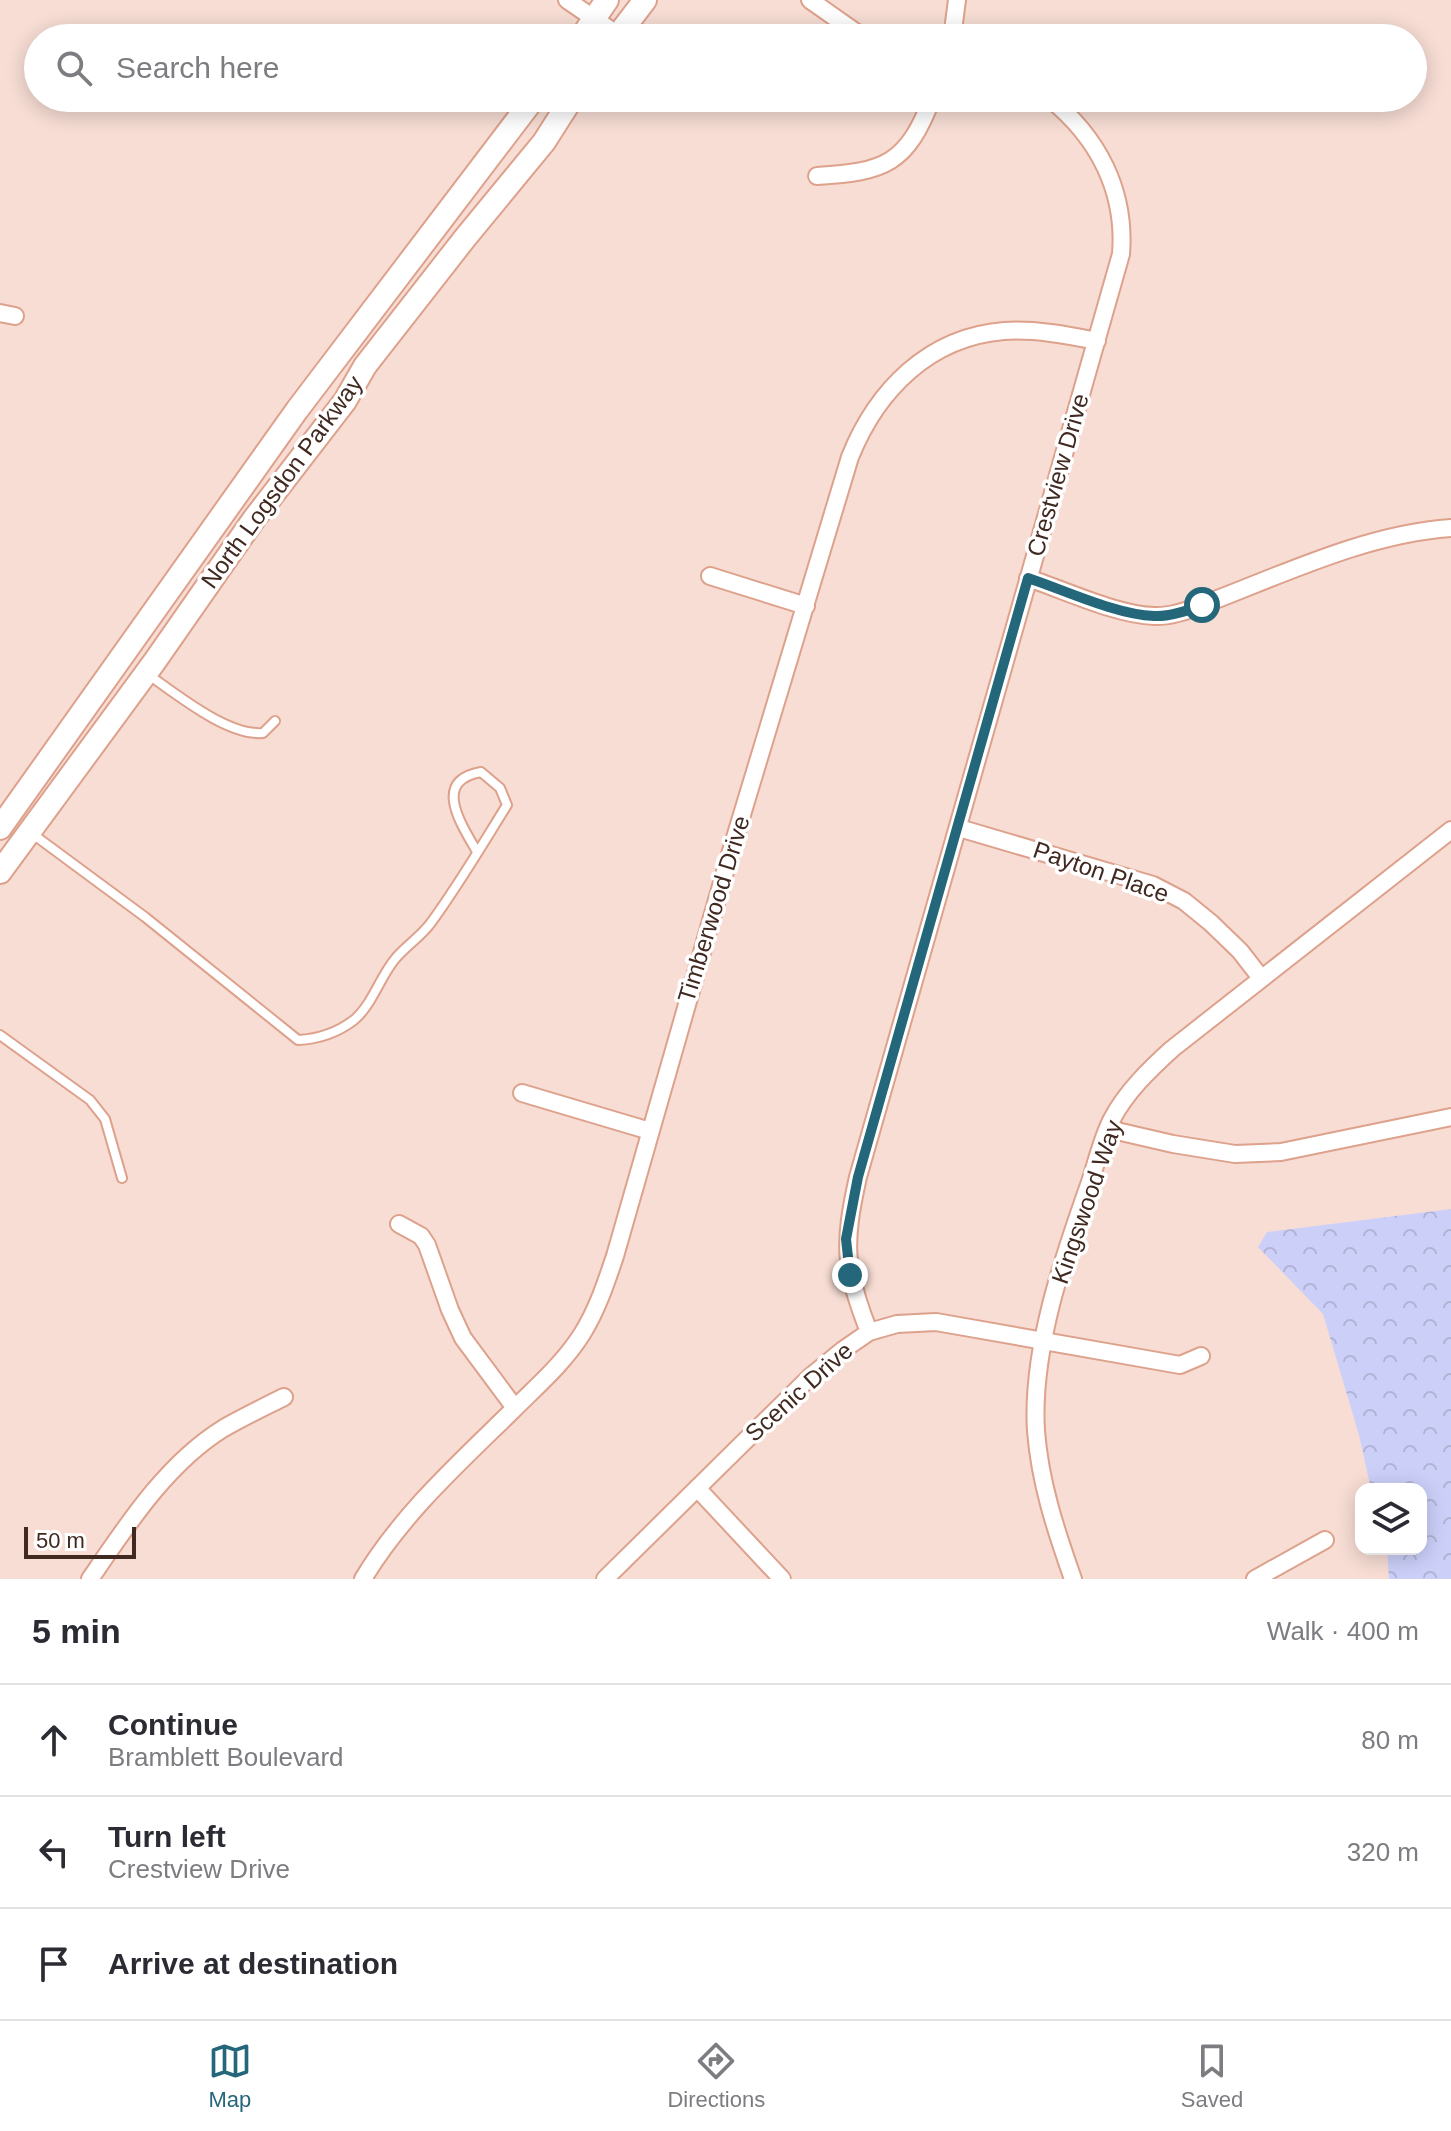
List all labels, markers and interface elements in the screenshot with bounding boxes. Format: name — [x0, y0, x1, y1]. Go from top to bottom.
search box — [24, 24, 1427, 112]
icon: search — [52, 46, 96, 90]
text: Search here — [116, 51, 279, 84]
street label: North Logsdon Parkway — [195, 370, 368, 593]
street label: Crestview Drive — [1021, 390, 1094, 559]
route start — [1184, 587, 1220, 623]
street label: Timberwood Drive — [672, 812, 755, 1005]
street label: Payton Place — [1030, 836, 1172, 907]
street label: Kingswood Way — [1046, 1117, 1127, 1287]
route end — [832, 1257, 868, 1293]
street label: Scenic Drive — [740, 1337, 858, 1447]
map controls — [1355, 1483, 1427, 1555]
button: layers — [1355, 1483, 1427, 1555]
scale bar — [24, 1523, 136, 1559]
text: 50 m — [36, 1528, 85, 1553]
text: 5 min — [32, 1612, 121, 1650]
text: Walk · 400 m — [1267, 1616, 1419, 1646]
text: Continue — [108, 1708, 238, 1741]
icon: ahead — [32, 1718, 76, 1762]
text: 80 m — [1361, 1725, 1419, 1755]
text: Bramblett Boulevard — [108, 1742, 344, 1772]
text: Turn left — [108, 1820, 226, 1853]
icon: left — [32, 1830, 76, 1874]
text: 320 m — [1347, 1837, 1419, 1867]
text: Crestview Drive — [108, 1854, 290, 1884]
icon: arrive — [32, 1942, 76, 1986]
text: Arrive at destination — [108, 1947, 398, 1980]
tab: Map — [208, 2039, 252, 2113]
tab: Directions — [667, 2039, 765, 2113]
tab: Saved — [1181, 2039, 1243, 2113]

